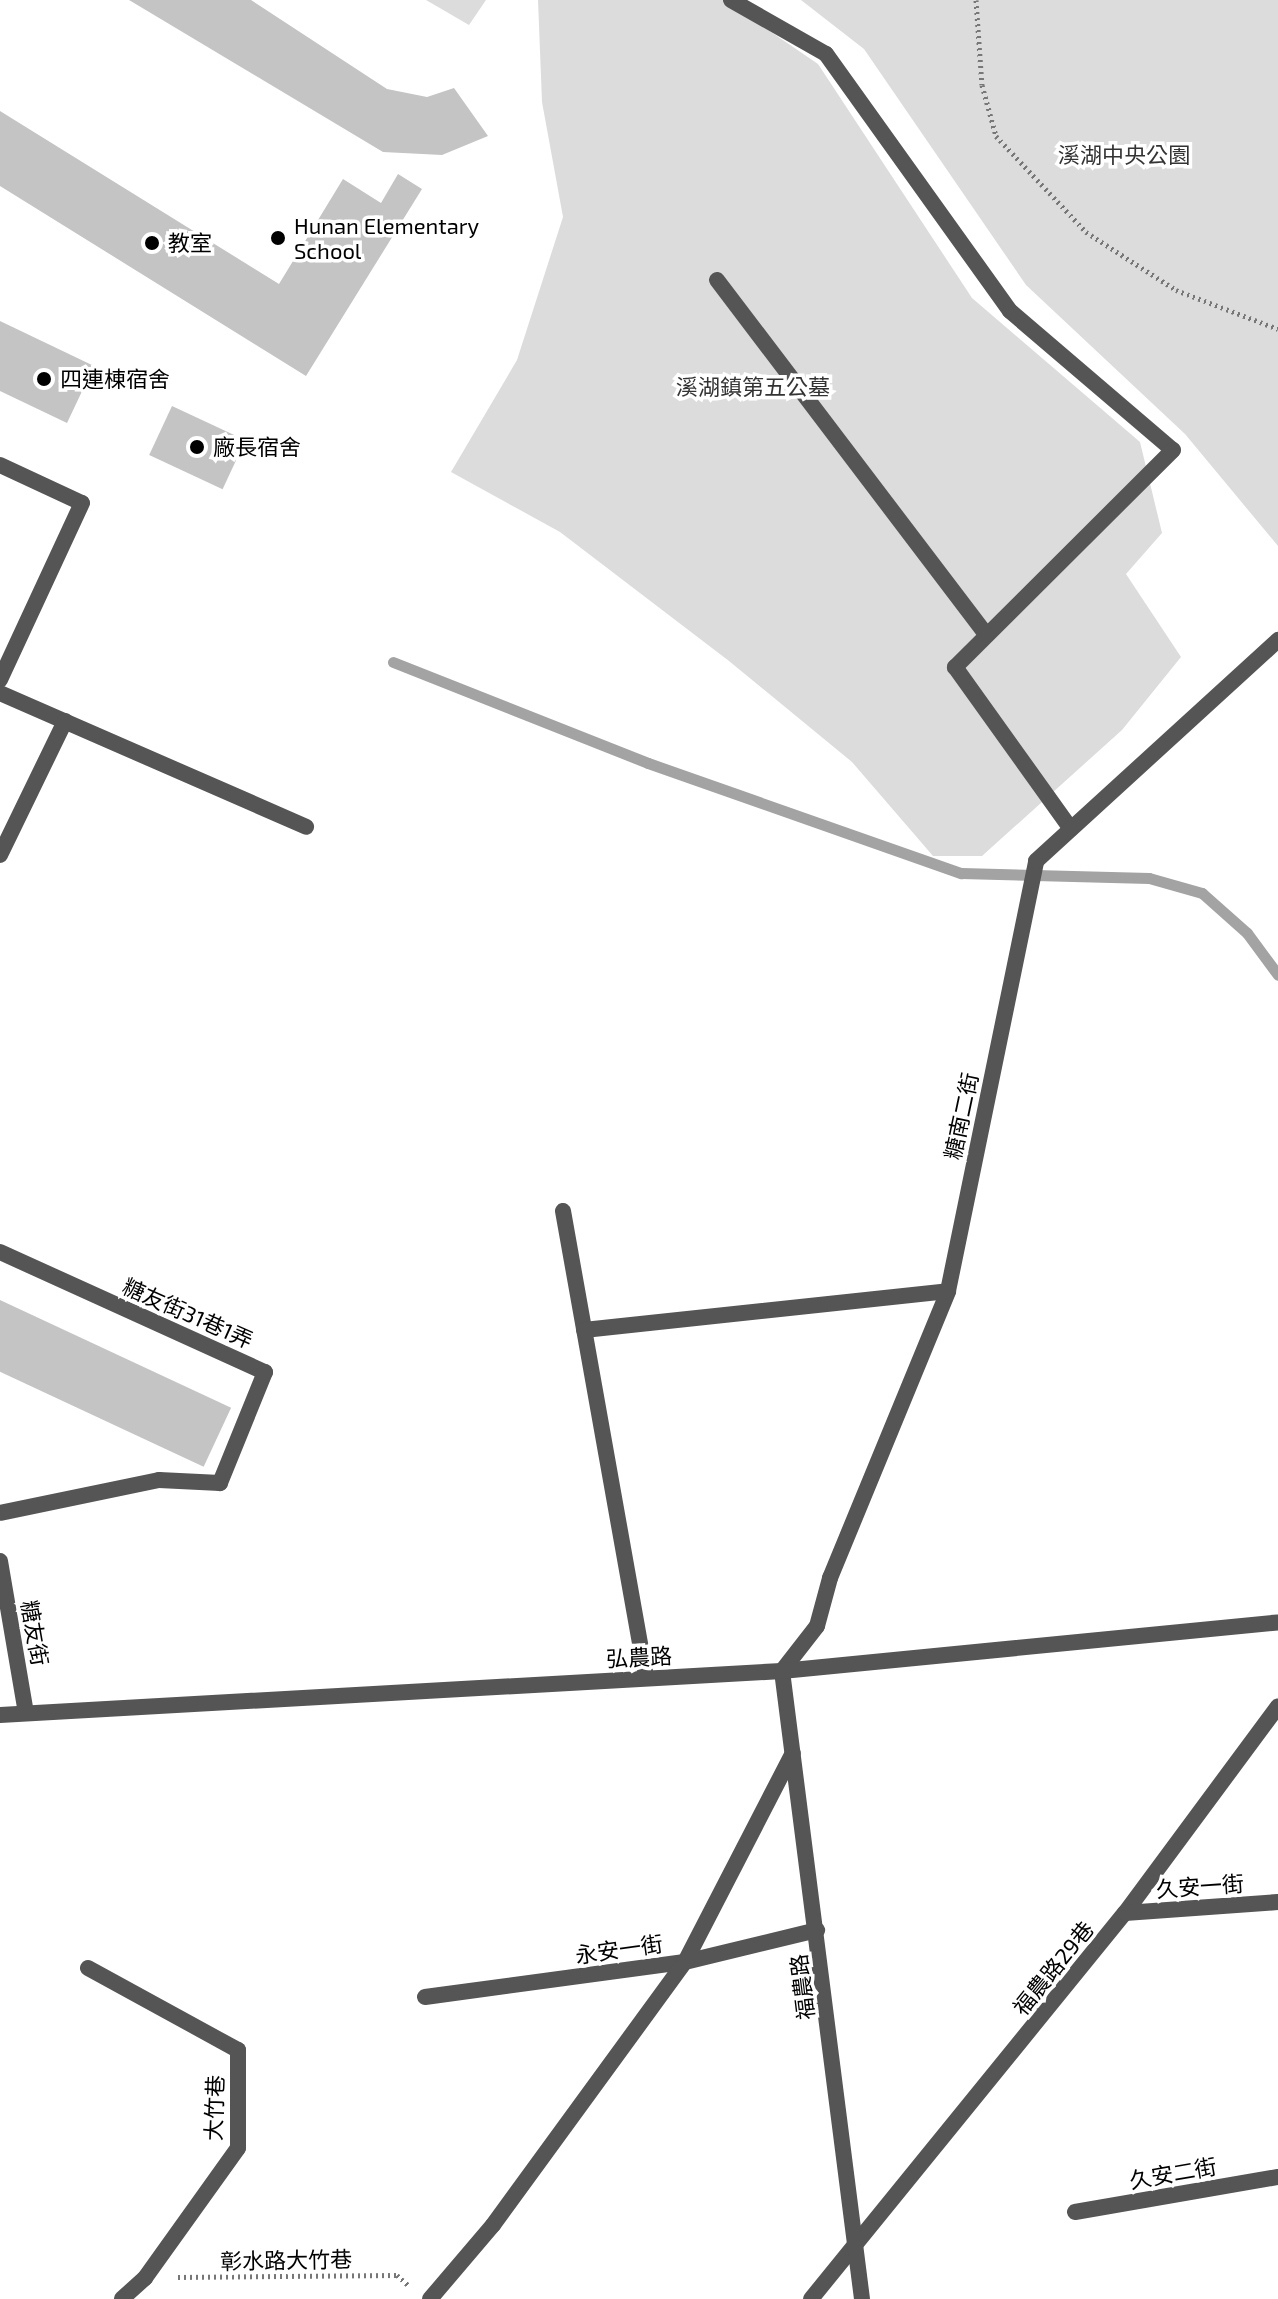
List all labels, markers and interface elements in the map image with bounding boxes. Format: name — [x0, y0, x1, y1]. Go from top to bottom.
park label: 溪湖中央公園 — [1058, 142, 1190, 168]
place label: Hunan Elementary School — [294, 212, 479, 264]
marker: Hunan Elementary School — [269, 229, 287, 247]
place label: 教室 — [168, 230, 212, 256]
marker: 教室 — [143, 234, 161, 252]
place label: 四連棟宿舍 — [60, 366, 170, 392]
marker: 四連棟宿舍 — [35, 370, 53, 388]
park label: 溪湖鎮第五公墓 — [676, 374, 830, 400]
place label: 廠長宿舍 — [213, 434, 301, 460]
marker: 廠長宿舍 — [188, 438, 206, 456]
street label: 糖南二街 — [939, 1070, 983, 1162]
street label: 糖友街31巷1弄 — [119, 1273, 257, 1353]
street label: 糖友街 — [16, 1598, 54, 1668]
street label: 弘農路 — [605, 1642, 673, 1672]
street label: 久安一街 — [1155, 1870, 1245, 1902]
street label: 福農路29巷 — [1007, 1916, 1099, 2020]
street label: 永安一街 — [574, 1930, 664, 1968]
street label: 福農路 — [785, 1953, 819, 2021]
street label: 大竹巷 — [200, 2075, 228, 2141]
street label: 久安二街 — [1127, 2152, 1219, 2194]
street label: 彰水路大竹巷 — [220, 2246, 352, 2274]

